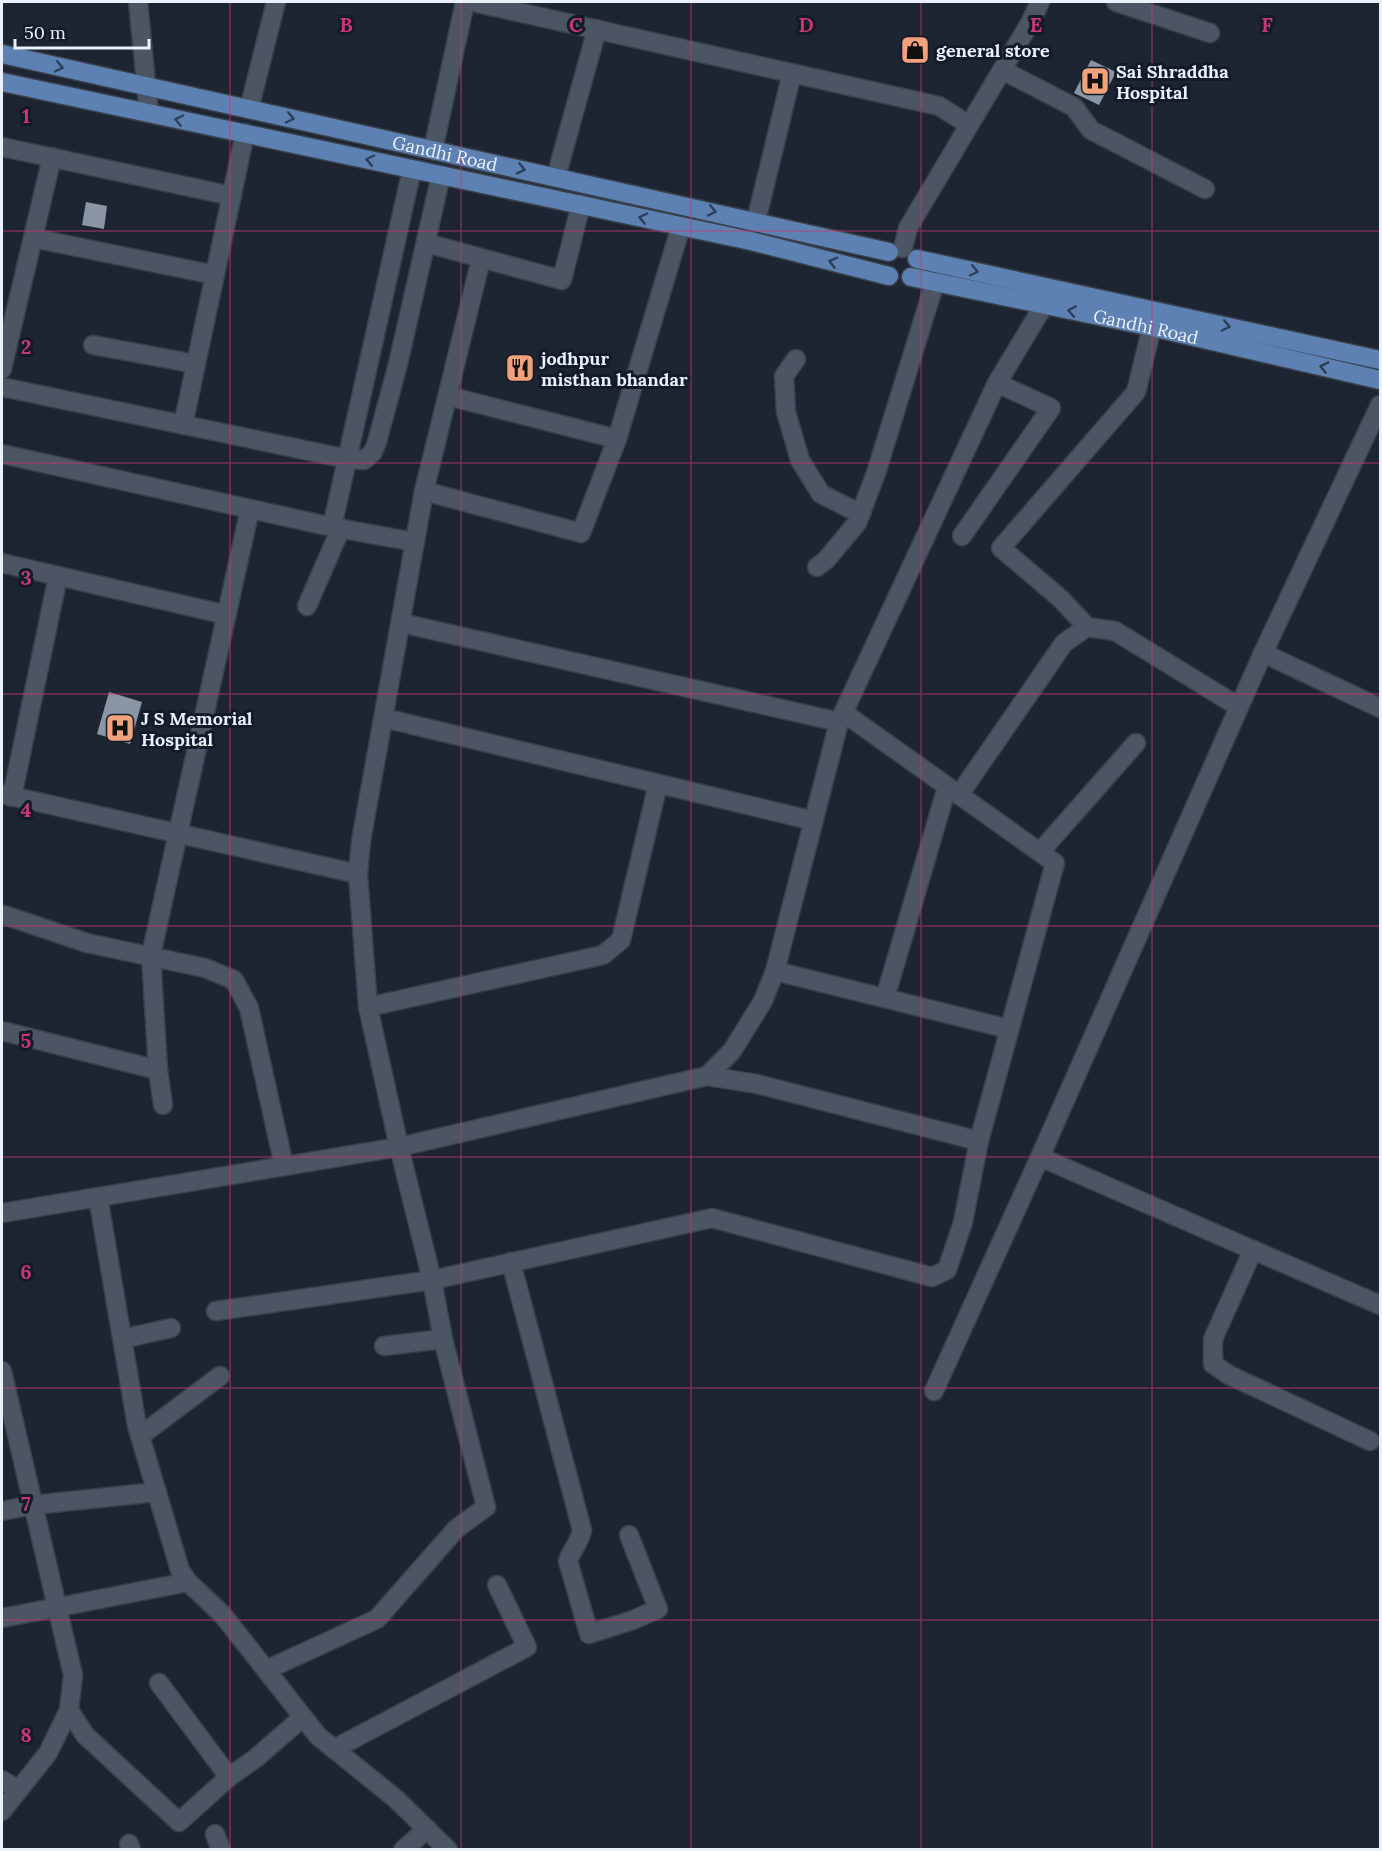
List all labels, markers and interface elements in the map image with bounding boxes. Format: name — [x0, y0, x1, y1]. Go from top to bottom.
scale bar — [15, 12, 148, 50]
text: B — [339, 12, 353, 37]
text: C — [569, 12, 583, 37]
text: D — [798, 12, 814, 37]
text: E — [1030, 12, 1042, 37]
text: F — [1261, 12, 1273, 37]
text: 50 m — [24, 21, 66, 44]
shop icon: general store — [899, 34, 931, 66]
place label: general store — [936, 39, 1050, 62]
one-way arrow — [53, 60, 63, 73]
place label: Sai Shraddha Hospital — [1116, 60, 1229, 104]
hospital icon: Sai Shraddha Hospital — [1079, 65, 1111, 97]
text: 1 — [22, 103, 30, 128]
one-way arrow — [285, 111, 295, 124]
one-way arrow — [174, 114, 184, 127]
street label: Gandhi Road — [390, 130, 500, 176]
one-way arrow — [365, 154, 375, 167]
one-way arrow — [516, 162, 526, 175]
one-way arrow — [707, 204, 717, 217]
one-way arrow — [638, 212, 648, 225]
one-way arrow — [828, 256, 838, 269]
one-way arrow — [969, 264, 979, 277]
street label: Gandhi Road — [1091, 304, 1201, 349]
one-way arrow — [1067, 305, 1077, 318]
one-way arrow — [1221, 319, 1231, 332]
text: 2 — [21, 334, 31, 359]
place label: jodhpur misthan bhandar — [539, 347, 688, 391]
restaurant icon: jodhpur misthan bhandar — [504, 352, 536, 384]
one-way arrow — [1319, 361, 1329, 374]
text: 3 — [20, 565, 32, 590]
place label: J S Memorial Hospital — [141, 707, 253, 751]
hospital icon: J S Memorial Hospital — [104, 712, 136, 744]
text: 4 — [21, 797, 32, 822]
text: 5 — [21, 1028, 32, 1053]
text: 6 — [20, 1259, 32, 1284]
text: 7 — [21, 1491, 31, 1516]
text: 8 — [20, 1722, 32, 1747]

